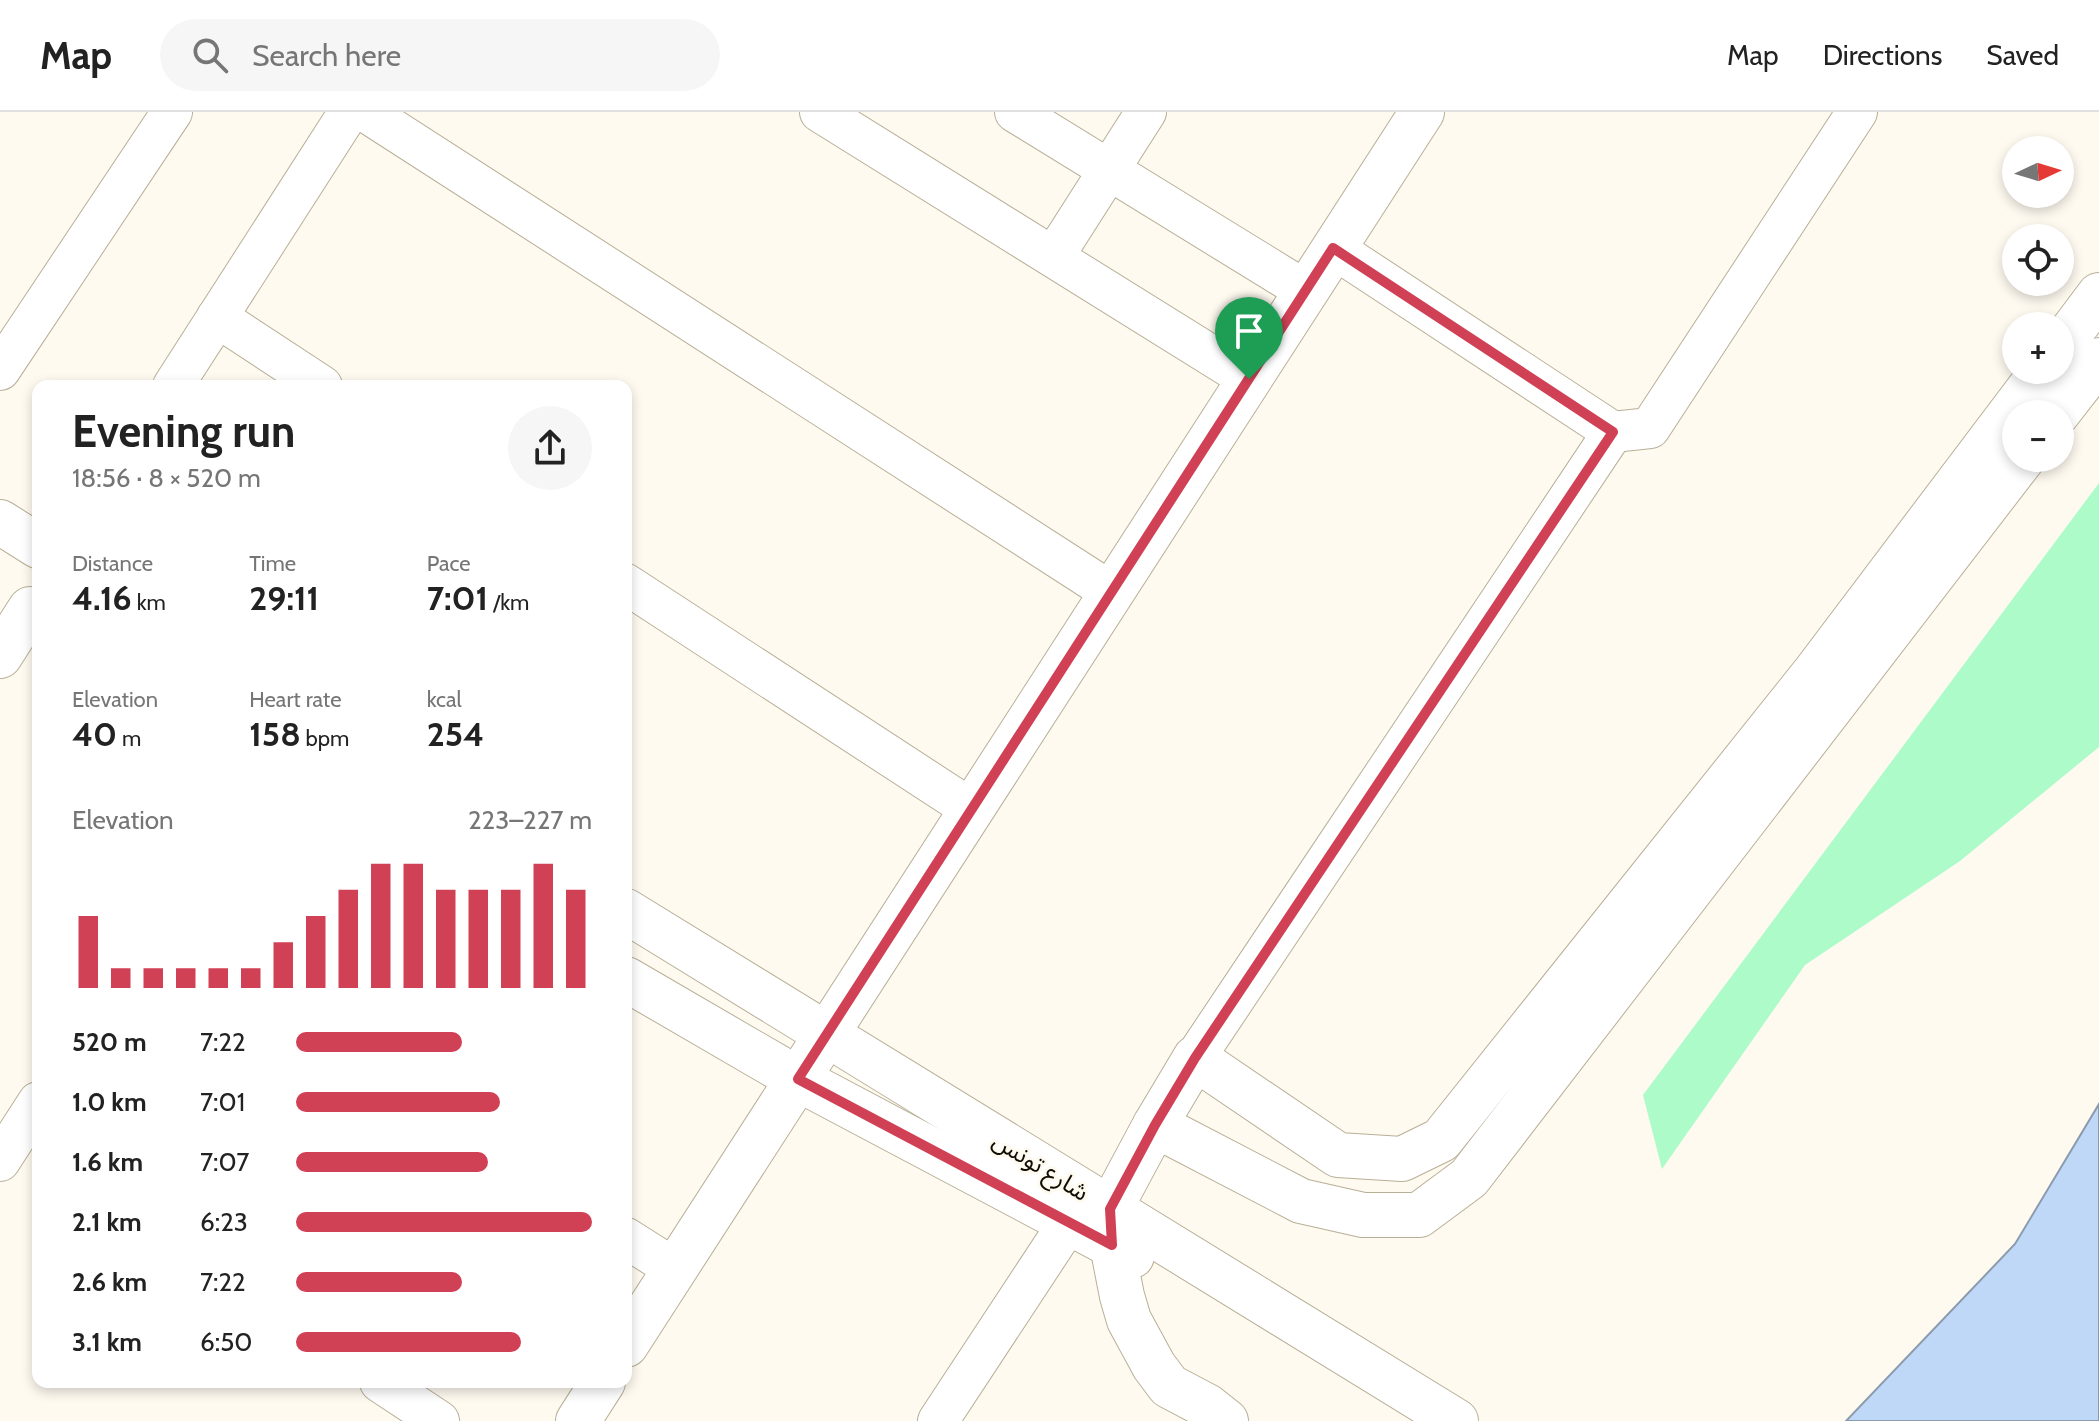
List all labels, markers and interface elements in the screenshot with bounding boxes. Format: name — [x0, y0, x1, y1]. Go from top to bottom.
search box — [160, 19, 720, 91]
text: Map — [40, 32, 112, 79]
icon: search — [188, 33, 232, 77]
text: Search here — [252, 37, 401, 74]
text: Map — [1727, 38, 1779, 72]
text: Directions — [1823, 38, 1942, 72]
text: Saved — [1986, 38, 2059, 72]
north arrow — [2002, 136, 2074, 208]
map controls — [2002, 136, 2074, 472]
button: locate — [2002, 224, 2074, 296]
pin — [1215, 297, 1283, 379]
icon: arrive — [1227, 309, 1271, 353]
button: + — [2002, 312, 2074, 384]
button: − — [2002, 400, 2074, 472]
text: Evening run — [72, 405, 295, 458]
button: share — [508, 406, 592, 490]
text: 18:56 · 8 × 520 m — [72, 462, 261, 494]
text: Distance — [72, 550, 153, 577]
text: Time — [249, 550, 296, 577]
text: Pace — [427, 550, 471, 577]
text: 4.16 — [72, 577, 132, 619]
text: 29:11 — [249, 577, 319, 619]
text: 7:01 — [427, 577, 488, 619]
text: km — [132, 589, 166, 616]
text: /km — [488, 589, 529, 616]
text: Elevation — [72, 686, 158, 713]
text: Heart rate — [249, 686, 341, 713]
text: kcal — [427, 686, 462, 713]
text: 40 — [72, 713, 117, 755]
text: 158 — [249, 713, 301, 755]
text: 254 — [427, 713, 484, 755]
text: m — [117, 725, 141, 752]
text: bpm — [301, 725, 349, 752]
text: Elevation — [72, 804, 174, 836]
text: 223–227 m — [468, 804, 592, 836]
text: 520 m — [72, 1026, 147, 1058]
text: 7:22 — [200, 1026, 246, 1058]
text: 1.0 km — [72, 1086, 147, 1118]
text: 7:01 — [200, 1086, 245, 1118]
street label: شارع تونس — [986, 1125, 1094, 1209]
text: 1.6 km — [72, 1146, 143, 1178]
text: 7:07 — [200, 1146, 249, 1178]
text: 2.1 km — [72, 1206, 142, 1238]
text: 6:23 — [200, 1206, 248, 1238]
text: 2.6 km — [72, 1266, 147, 1298]
text: 7:22 — [200, 1266, 246, 1298]
text: 3.1 km — [72, 1326, 142, 1358]
text: 6:50 — [200, 1326, 252, 1358]

